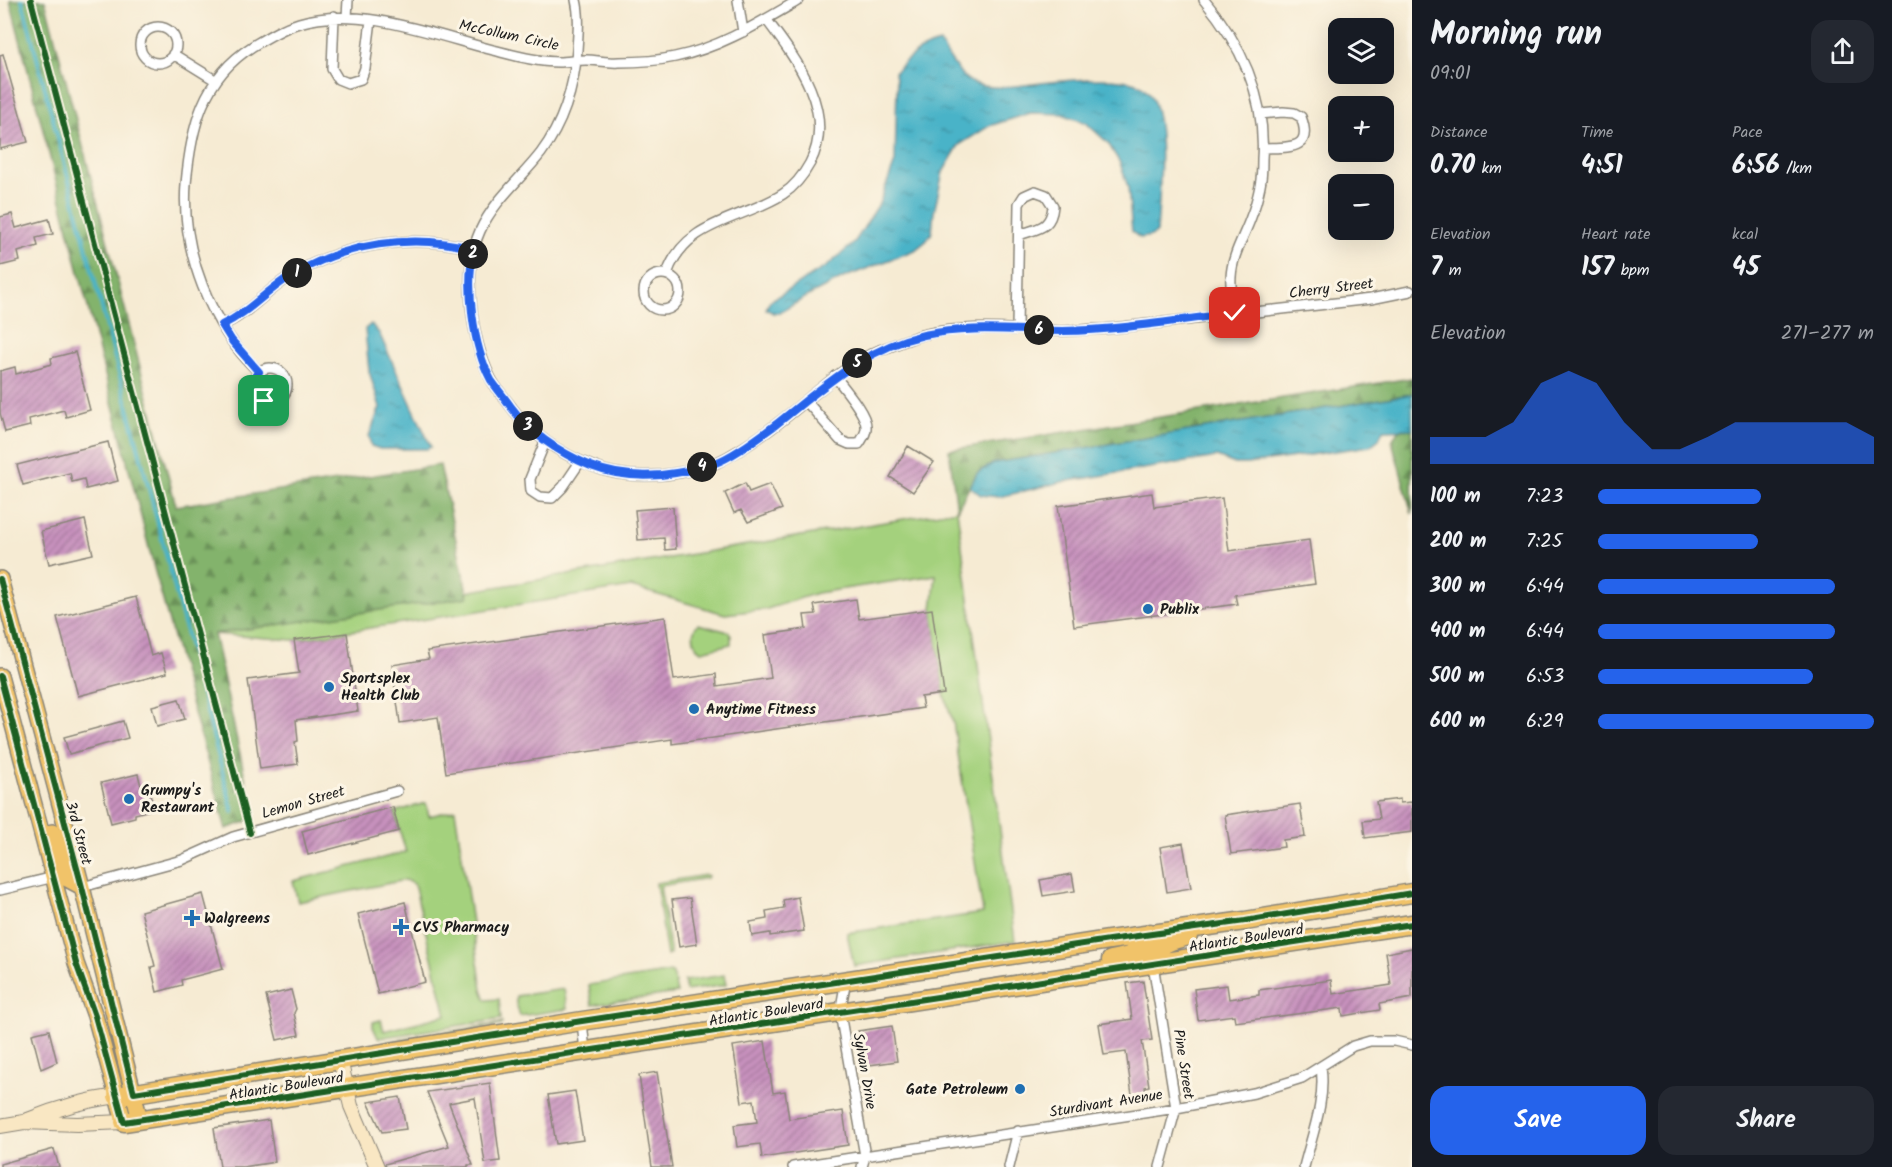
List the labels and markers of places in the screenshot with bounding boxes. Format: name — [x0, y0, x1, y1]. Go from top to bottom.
pin: 2 — [458, 239, 488, 269]
pin: 1 — [282, 258, 312, 288]
pin — [1209, 287, 1260, 338]
pin: 6 — [1024, 315, 1054, 345]
pin: 5 — [842, 348, 872, 378]
pin — [238, 375, 289, 426]
pin: 3 — [513, 411, 543, 441]
pin: 4 — [687, 452, 717, 482]
place label: Publix — [1160, 598, 1200, 622]
marker: Publix — [1141, 602, 1155, 616]
place label: Sportsplex Health Club — [341, 667, 420, 708]
marker: Sportsplex Health Club — [322, 680, 336, 694]
place label: Anytime Fitness — [706, 698, 816, 722]
marker: Anytime Fitness — [687, 702, 701, 716]
place label: Grumpy's Restaurant — [141, 779, 214, 820]
marker: Grumpy's Restaurant — [122, 792, 136, 806]
place label: Walgreens — [204, 907, 270, 931]
marker: Walgreens — [185, 911, 199, 925]
place label: CVS Pharmacy — [413, 916, 509, 940]
marker: CVS Pharmacy — [394, 920, 408, 934]
place label: Gate Petroleum — [906, 1078, 1008, 1102]
marker: Gate Petroleum — [1013, 1082, 1027, 1096]

